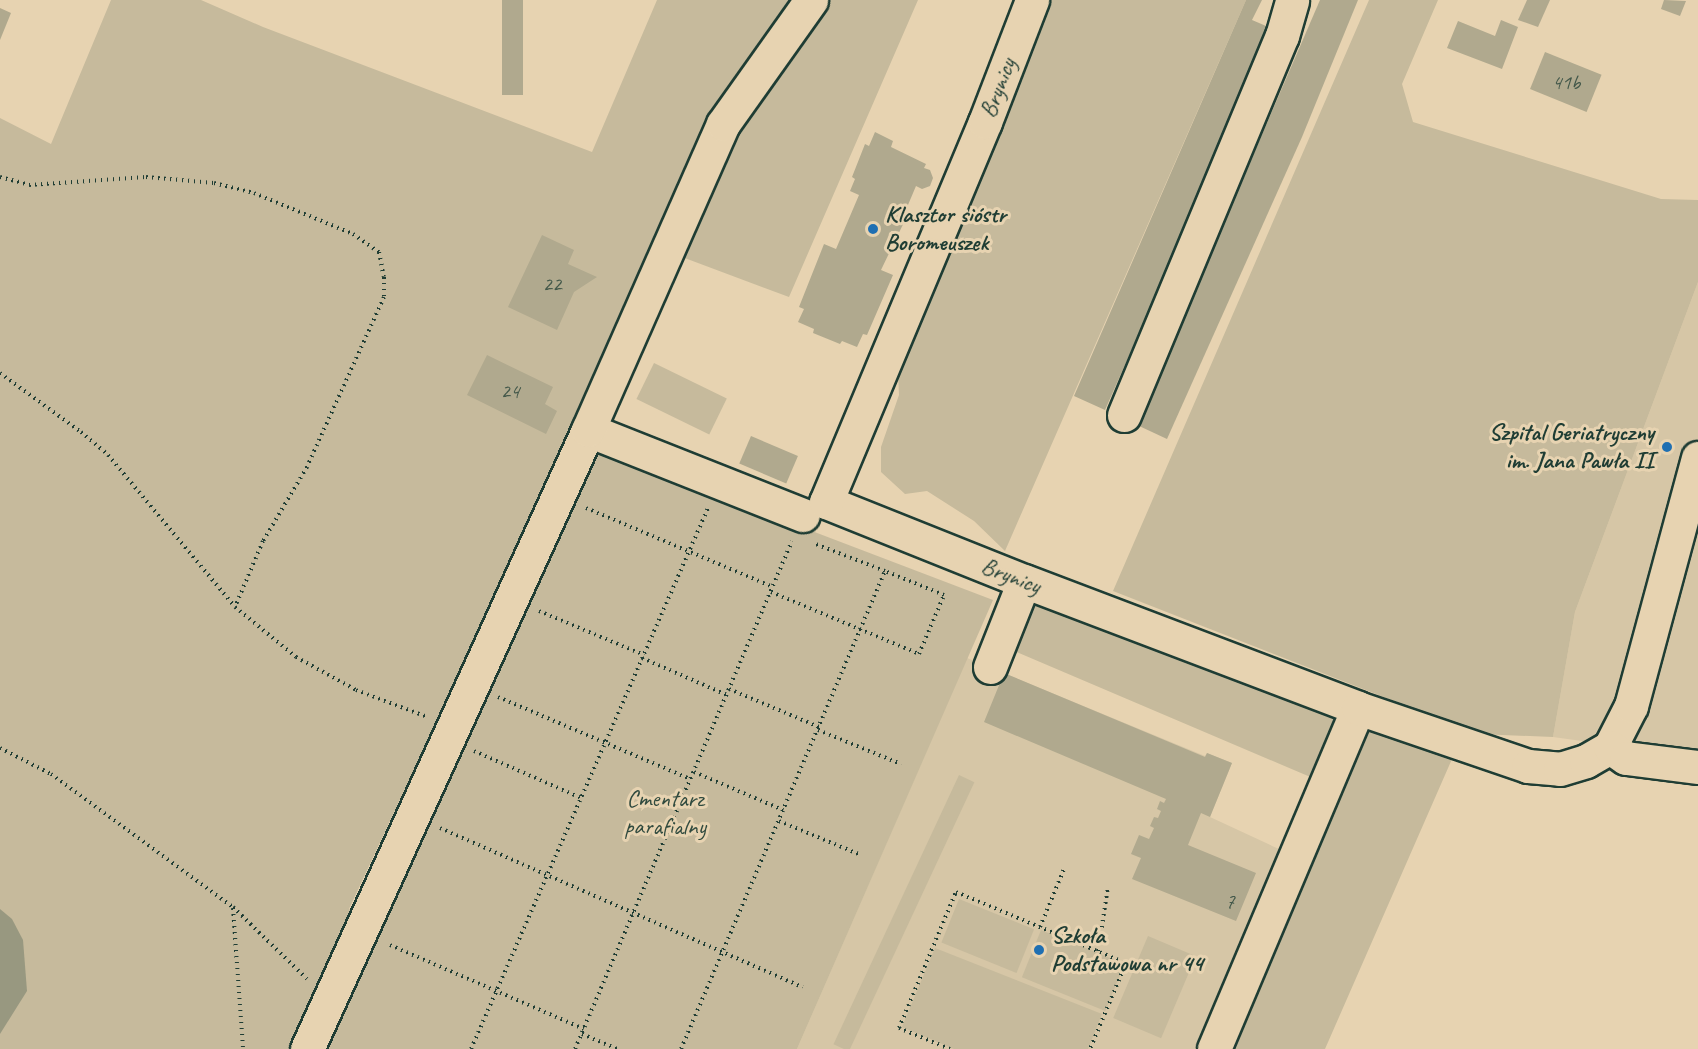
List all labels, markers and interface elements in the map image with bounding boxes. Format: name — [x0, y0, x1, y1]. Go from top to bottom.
street label: Brynicy — [974, 54, 1022, 122]
house number: 41b — [1552, 69, 1580, 95]
place label: Klasztor sióstr Boromeuszek — [885, 201, 1006, 257]
marker: Klasztor sióstr Boromeuszek — [866, 222, 880, 236]
house number: 22 — [543, 271, 561, 297]
house number: 24 — [501, 378, 519, 404]
place label: Szpital Geriatryczny im. Jana Pawła II — [1489, 419, 1654, 475]
marker: Szpital Geriatryczny im. Jana Pawła II — [1658, 438, 1676, 456]
street label: Brynicy — [977, 552, 1045, 600]
park label: Cmentarz parafialny — [624, 785, 706, 841]
house number: 7 — [1225, 888, 1235, 914]
place label: Szkoła Podstawowa nr 44 — [1051, 922, 1203, 978]
marker: Szkoła Podstawowa nr 44 — [1032, 943, 1046, 957]

